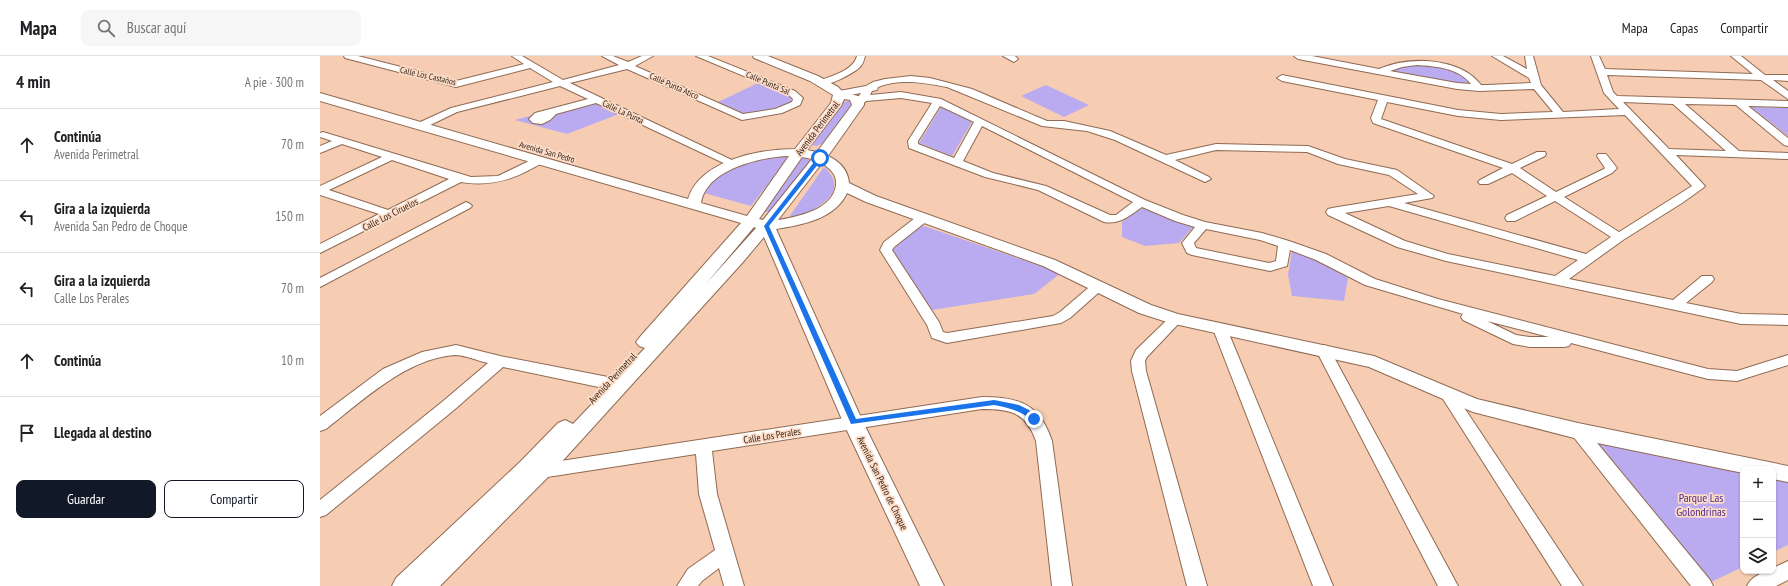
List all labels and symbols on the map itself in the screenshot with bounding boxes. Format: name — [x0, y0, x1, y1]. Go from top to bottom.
street label: Calle Los Castaños — [399, 64, 457, 87]
street label: Calle Punta Sal — [745, 68, 793, 97]
street label: Calle Punta Atico — [648, 70, 700, 101]
street label: Calle La Punta — [601, 97, 646, 126]
street label: Avenida Perimetral — [793, 98, 843, 158]
street label: Avenida San Pedro — [518, 138, 576, 165]
route start — [811, 149, 829, 167]
street label: Calle Los Ciruelos — [360, 195, 421, 234]
street label: Avenida Perimetral — [585, 350, 640, 407]
route end — [1025, 410, 1043, 428]
street label: Calle Los Perales — [743, 424, 802, 446]
street label: Avenida San Pedro de Choque — [854, 434, 911, 532]
park label: Parque Las Golondrinas — [1676, 490, 1726, 519]

